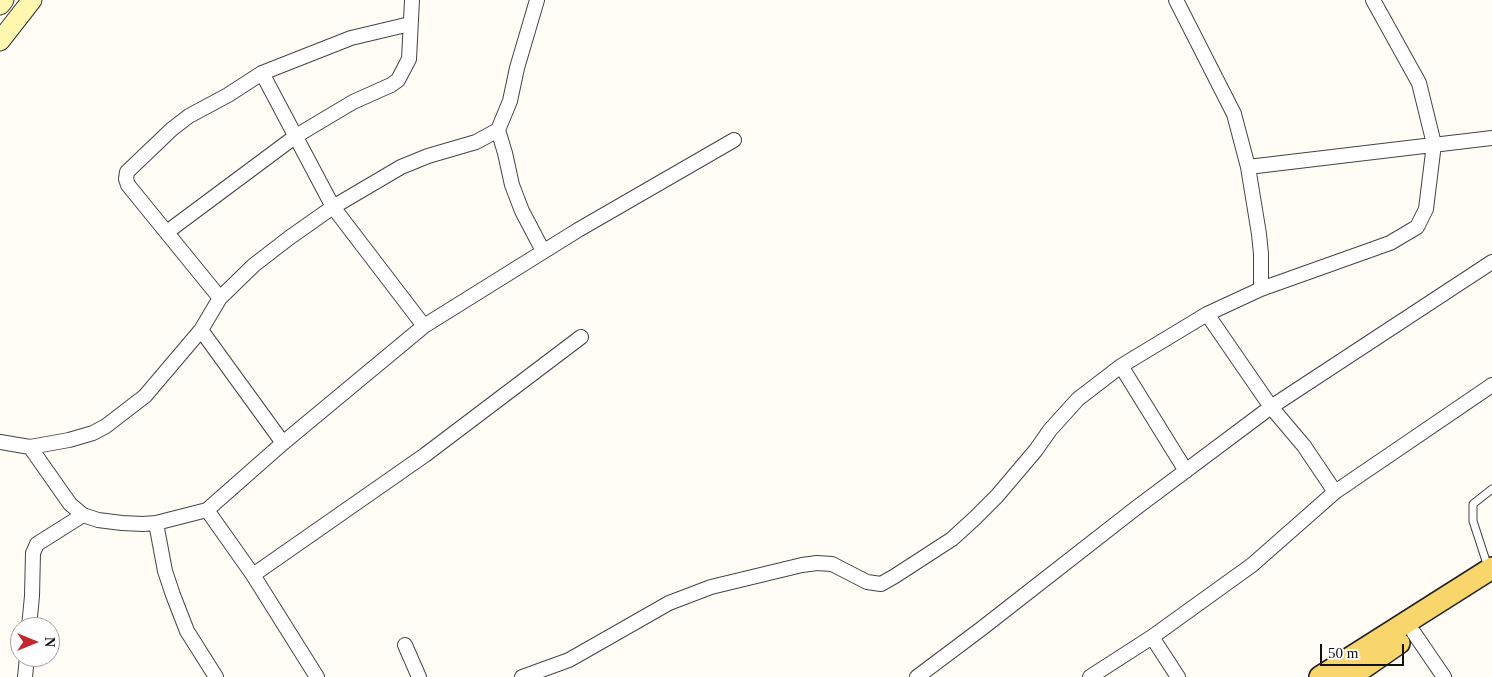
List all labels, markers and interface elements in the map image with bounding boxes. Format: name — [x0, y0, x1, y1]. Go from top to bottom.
north arrow — [10, 617, 60, 667]
scale bar — [1322, 634, 1406, 666]
text: N — [42, 637, 57, 647]
text: 50 m — [1328, 645, 1358, 661]

